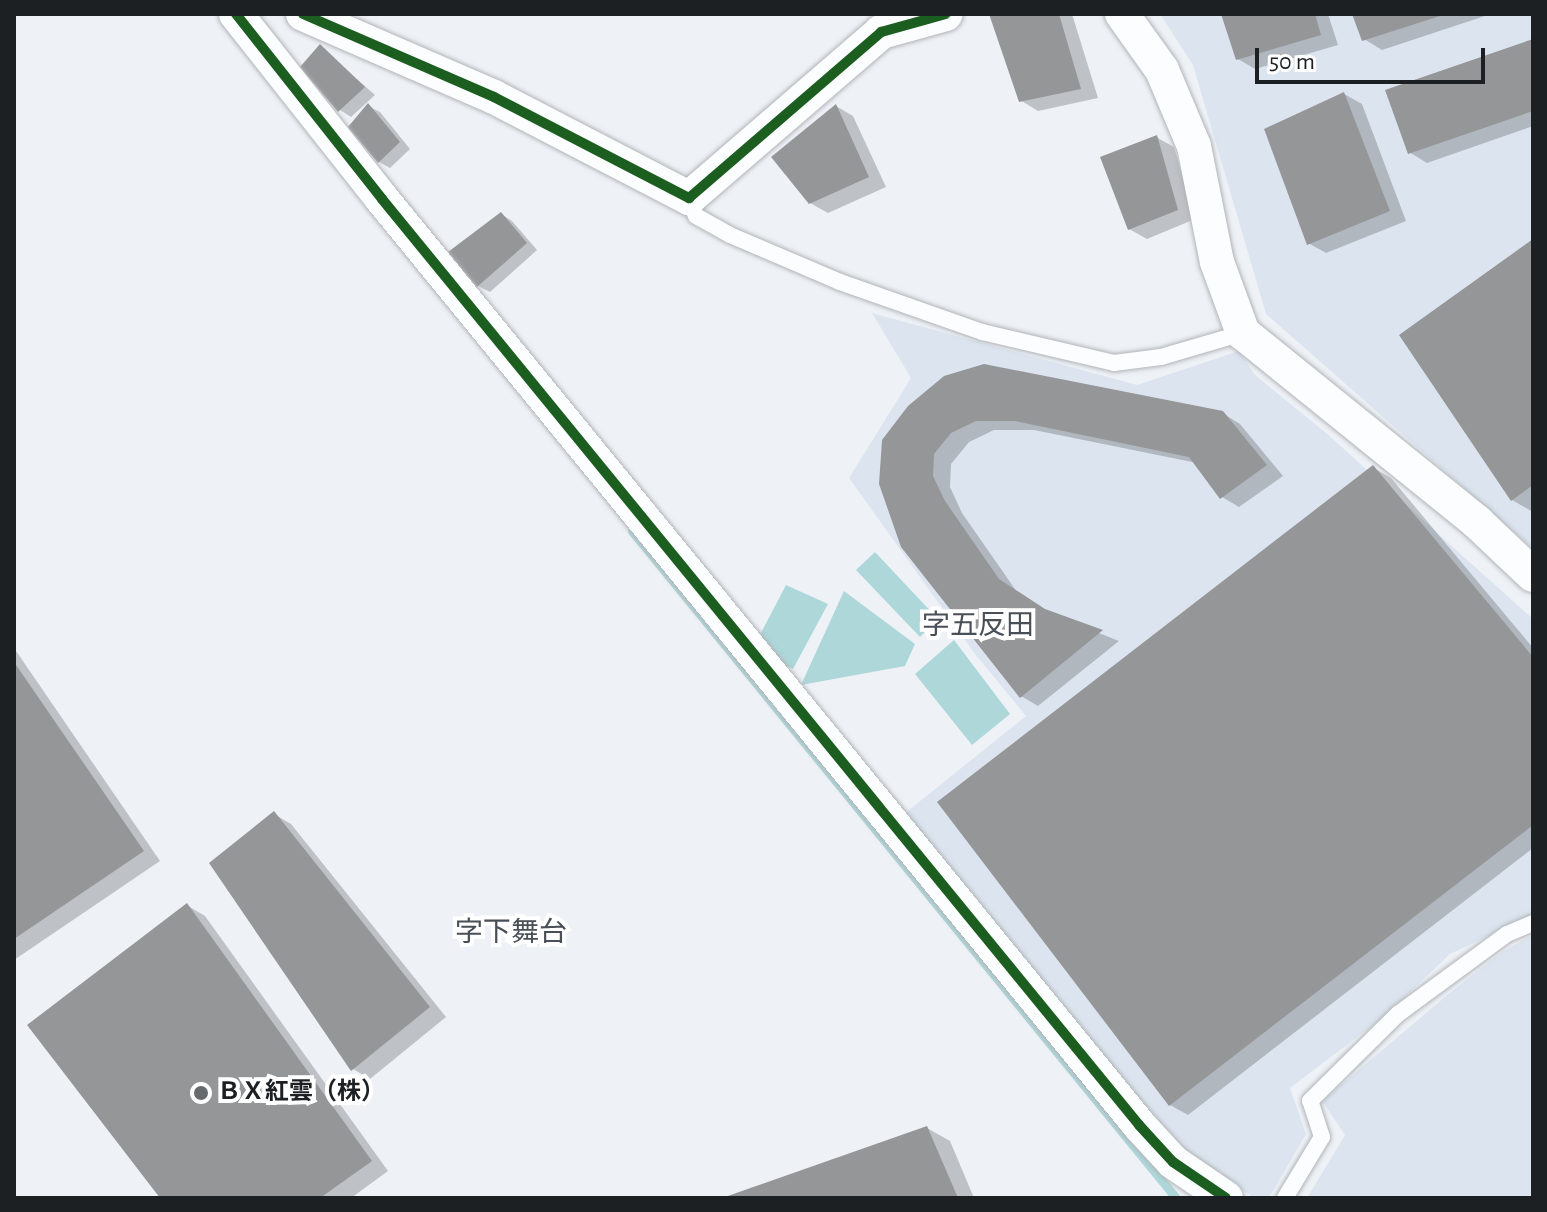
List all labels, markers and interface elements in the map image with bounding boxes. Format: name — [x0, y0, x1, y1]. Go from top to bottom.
scale bar — [1259, 32, 1489, 82]
text: 50 m — [1269, 50, 1315, 74]
district label: 字五反田 — [922, 609, 1034, 643]
district label: 字下舞台 — [455, 916, 567, 950]
place label: ＢＸ紅雲（株） — [217, 1079, 385, 1107]
marker: ＢＸ紅雲（株） — [192, 1084, 210, 1102]

